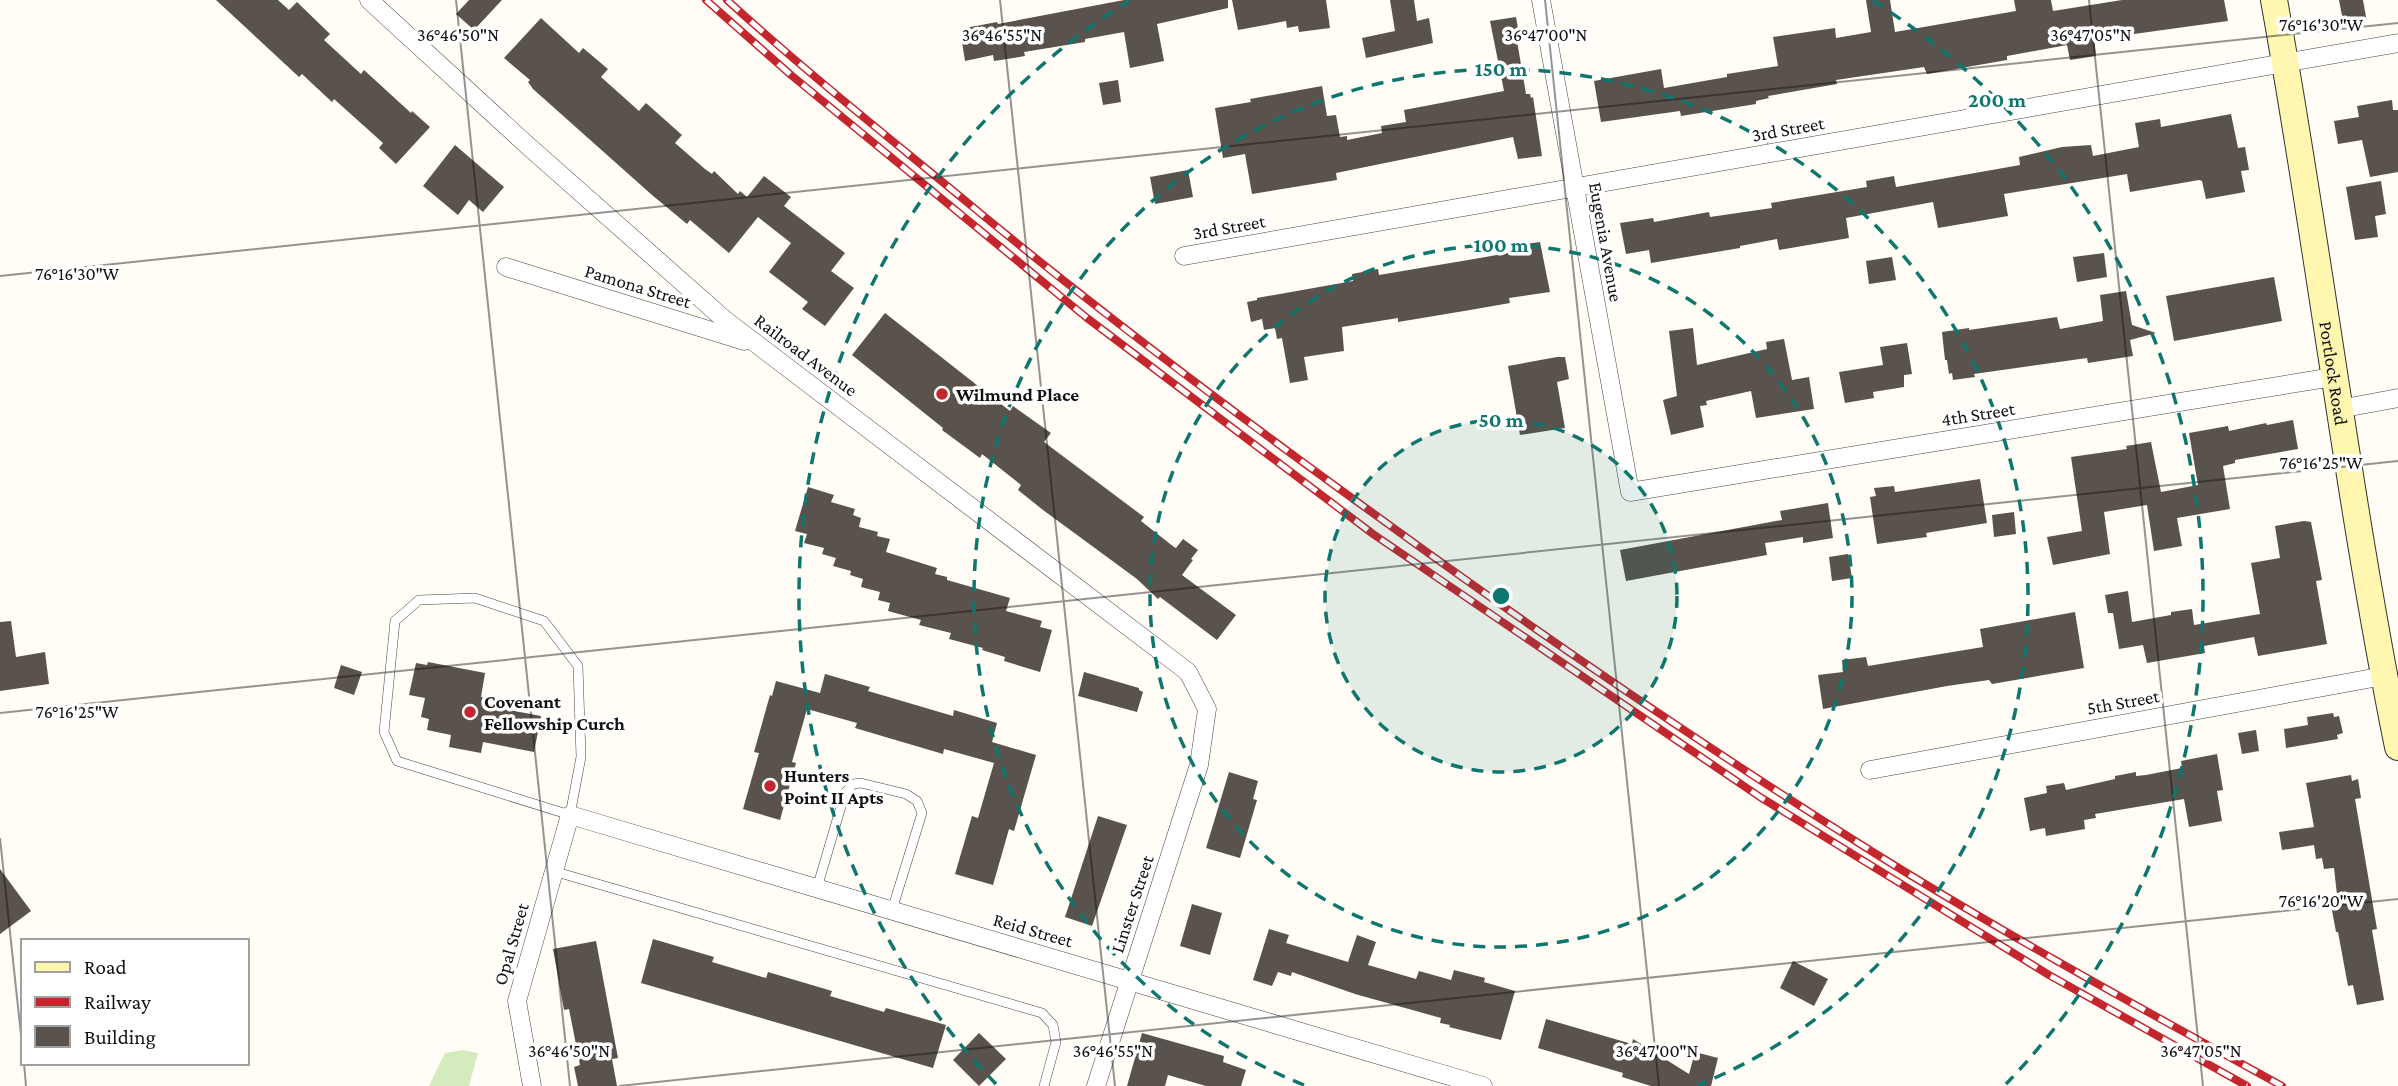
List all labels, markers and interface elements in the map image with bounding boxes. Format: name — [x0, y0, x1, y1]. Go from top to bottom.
text: 76°16'30"W — [2279, 15, 2363, 35]
text: 36°46'50"N — [417, 25, 499, 45]
text: 36°46'55"N — [962, 25, 1042, 45]
text: 36°47'00"N — [1505, 25, 1588, 45]
text: 36°47'05"N — [2050, 25, 2132, 45]
text: 150 m — [1475, 57, 1528, 81]
text: 200 m — [1968, 88, 2026, 112]
street label: 3rd Street — [1750, 112, 1827, 146]
street label: Eugenia Avenue — [1585, 180, 1627, 304]
street label: 3rd Street — [1191, 210, 1268, 244]
text: 100 m — [1473, 233, 1529, 257]
street label: Pamona Street — [582, 260, 694, 312]
text: 76°16'30"W — [35, 264, 119, 284]
street label: Railroad Avenue — [750, 310, 862, 400]
street label: Portlock Road — [2316, 320, 2352, 427]
place label: Wilmund Place — [955, 384, 1079, 405]
marker: Wilmund Place — [934, 386, 950, 402]
street label: 4th Street — [1940, 398, 2017, 430]
text: 50 m — [1479, 408, 1524, 432]
text: 76°16'25"W — [2280, 453, 2363, 473]
centre of rings — [1489, 584, 1513, 608]
street label: 5th Street — [2085, 685, 2162, 719]
place label: Covenant Fellowship Curch — [484, 691, 625, 734]
text: 76°16'25"W — [36, 702, 119, 722]
marker: Covenant Fellowship Curch — [462, 704, 478, 720]
place label: Hunters Point II Apts — [784, 765, 884, 808]
marker: Hunters Point II Apts — [762, 778, 778, 794]
street label: Linster Street — [1106, 852, 1158, 955]
text: 76°16'20"W — [2279, 891, 2364, 911]
street label: Opal Street — [489, 900, 533, 988]
street label: Reid Street — [991, 909, 1076, 952]
legend — [21, 939, 248, 1065]
text: Road — [84, 955, 127, 979]
text: Railway — [84, 990, 151, 1014]
text: Building — [84, 1025, 156, 1049]
text: 36°46'50"N — [528, 1041, 610, 1061]
text: 36°46'55"N — [1073, 1041, 1153, 1061]
text: 36°47'00"N — [1616, 1041, 1699, 1061]
text: 36°47'05"N — [2160, 1041, 2242, 1061]

